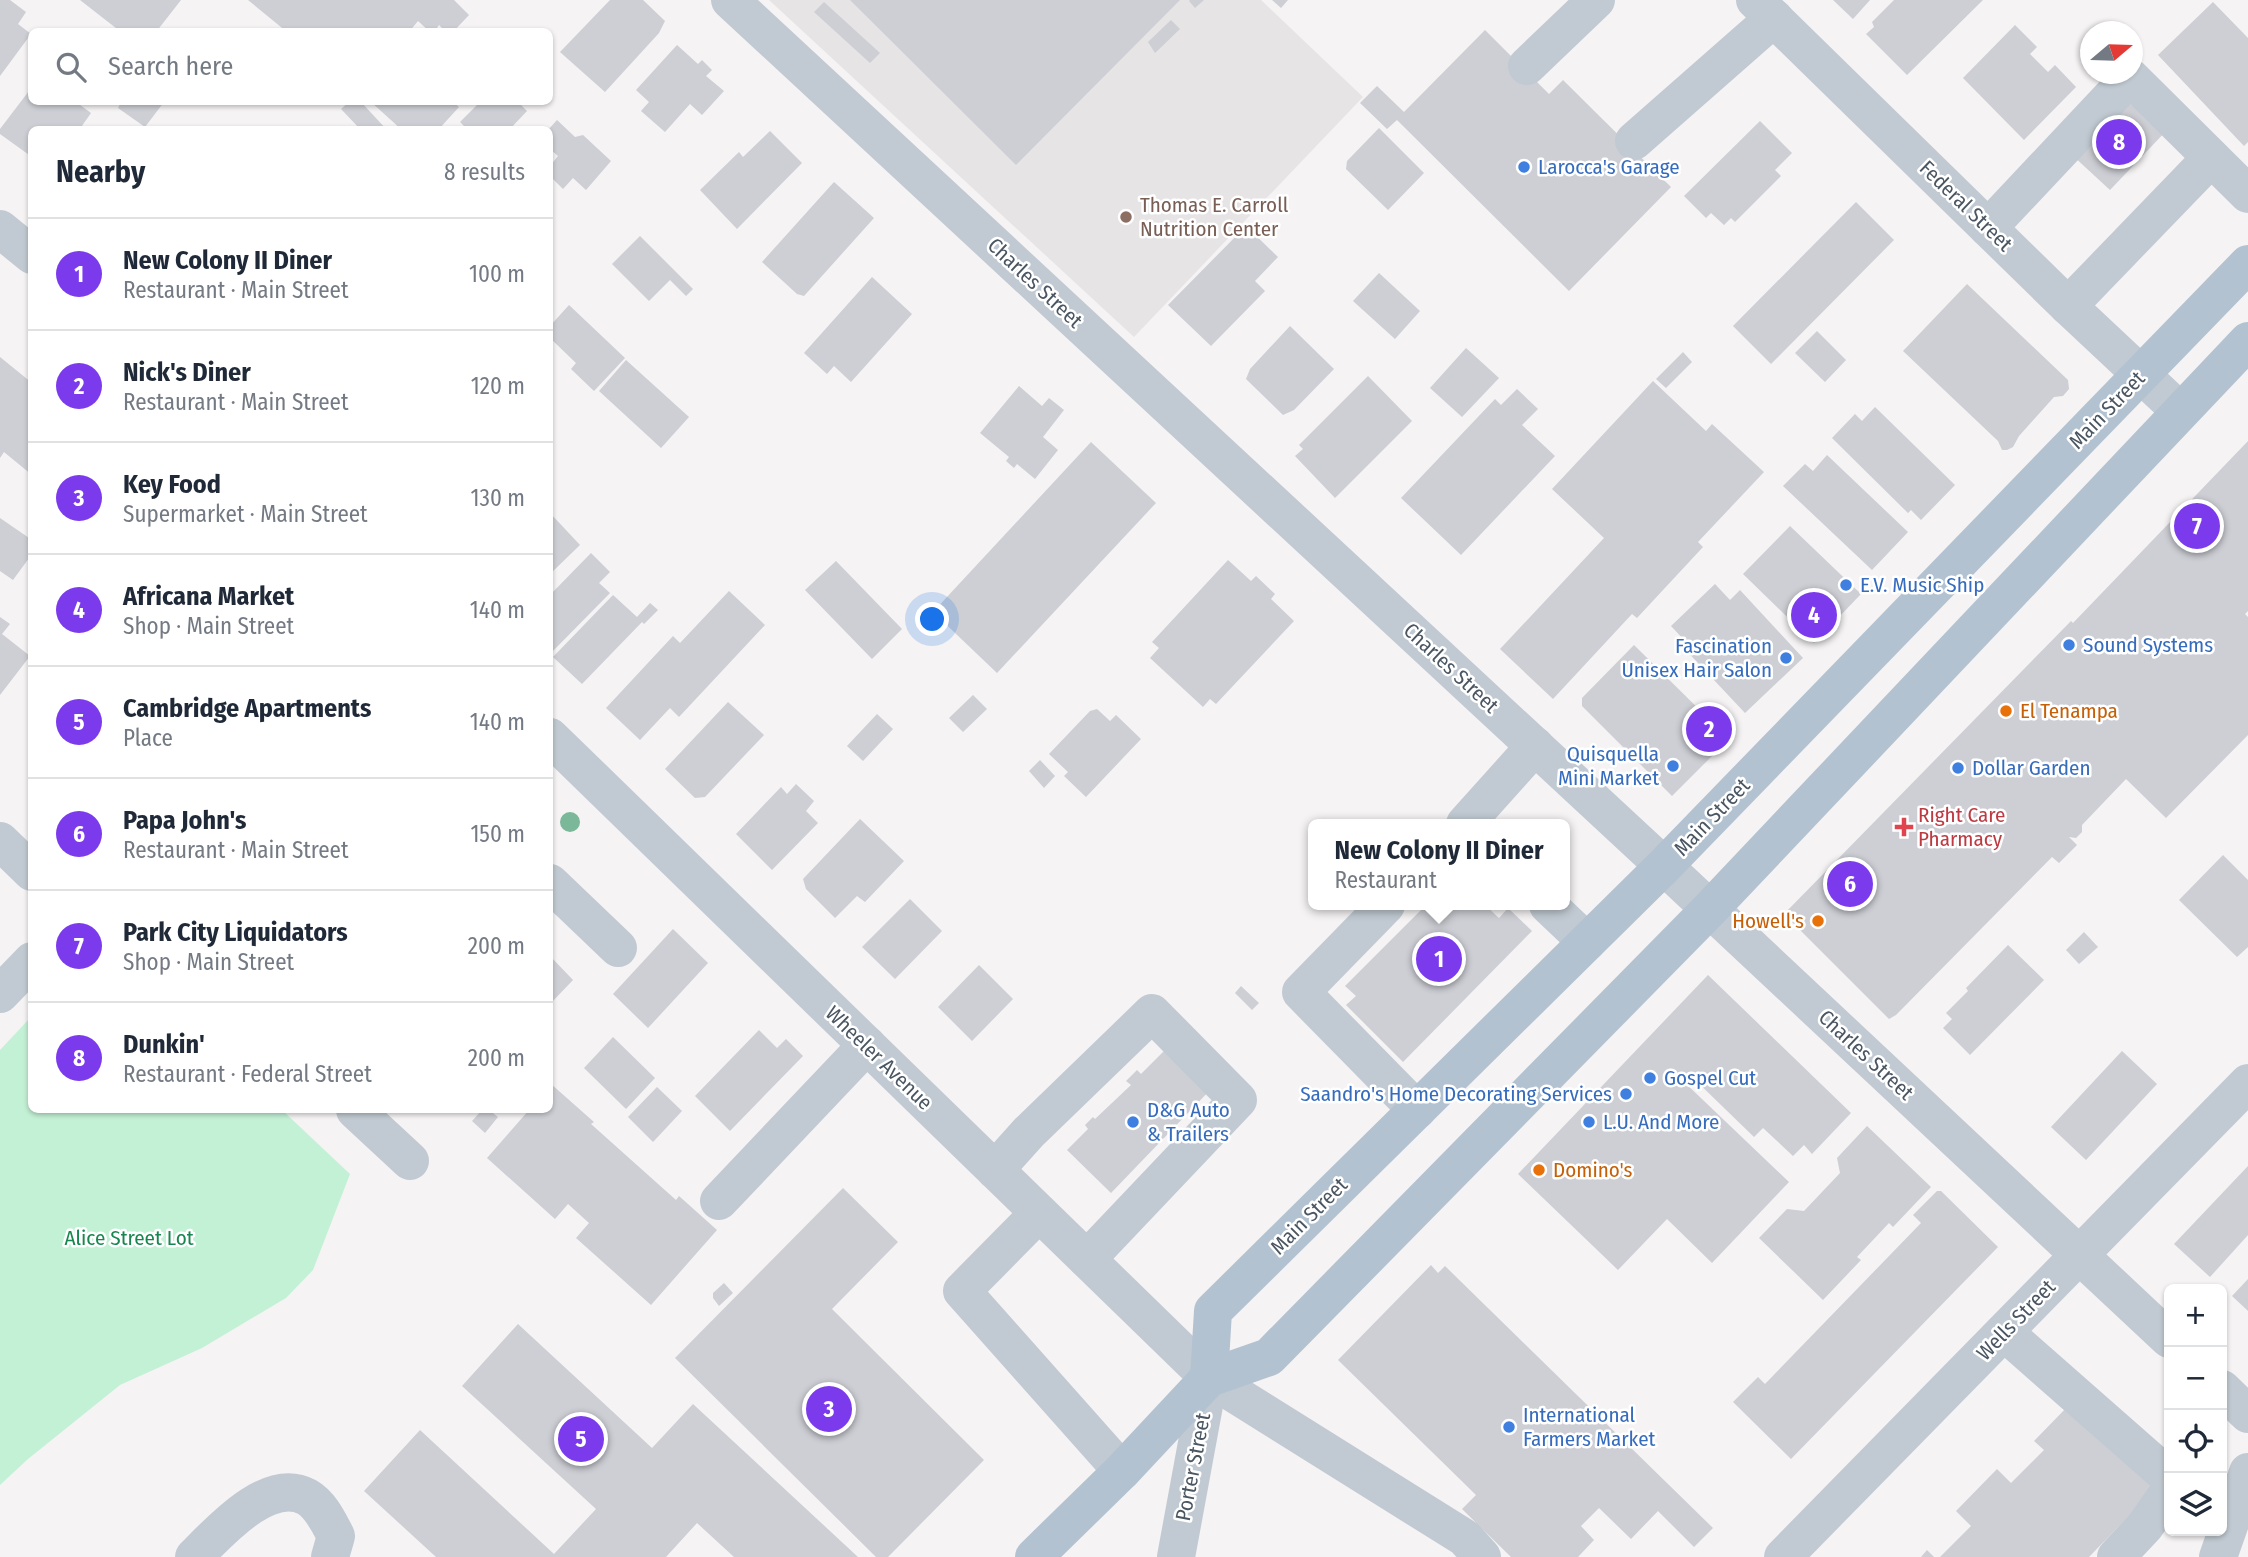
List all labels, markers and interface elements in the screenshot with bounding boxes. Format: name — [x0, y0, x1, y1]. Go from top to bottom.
north arrow — [2080, 21, 2143, 84]
search box — [28, 28, 553, 105]
icon: search — [52, 48, 90, 86]
text: Search here — [108, 51, 233, 82]
pin: 8 — [2096, 116, 2142, 168]
text: Nearby — [56, 154, 145, 190]
place label: Larocca's Garage — [1538, 154, 1680, 180]
street label: Federal Street — [1914, 155, 2018, 257]
text: 8 results — [444, 158, 525, 186]
marker: Larocca's Garage — [1516, 159, 1532, 175]
place label: Thomas E. Carroll Nutrition Center — [1140, 192, 1289, 242]
marker: Thomas E. Carroll Nutrition Center — [1118, 209, 1134, 225]
street label: Charles Street — [982, 232, 1088, 334]
text: New Colony II Diner — [123, 245, 332, 276]
text: 1 — [74, 260, 84, 288]
text: 100 m — [469, 260, 525, 288]
text: Restaurant · Main Street — [123, 276, 348, 304]
text: Nick's Diner — [123, 357, 251, 388]
street label: Main Street — [2064, 366, 2151, 454]
text: 2 — [74, 372, 84, 400]
text: 120 m — [471, 372, 525, 400]
text: Restaurant · Main Street — [123, 388, 348, 416]
text: Key Food — [123, 469, 221, 500]
text: 3 — [74, 484, 84, 512]
text: 130 m — [471, 484, 525, 512]
text: Supermarket · Main Street — [123, 500, 368, 528]
pin: 7 — [2174, 500, 2220, 552]
place label: E.V. Music Ship — [1860, 572, 1984, 598]
marker: E.V. Music Ship — [1838, 577, 1854, 593]
text: Africana Market — [123, 581, 294, 612]
pin: 4 — [1791, 589, 1837, 641]
text: 4 — [73, 596, 85, 624]
text: 140 m — [470, 596, 525, 624]
your location — [915, 602, 949, 636]
text: Shop · Main Street — [123, 612, 294, 640]
street label: Charles Street — [1398, 617, 1504, 719]
place label: Sound Systems — [2083, 632, 2213, 658]
place label: Fascination Unisex Hair Salon — [1621, 633, 1772, 683]
marker: Sound Systems — [2061, 637, 2077, 653]
marker: Fascination Unisex Hair Salon — [1778, 650, 1794, 666]
text: Cambridge Apartments — [123, 693, 371, 724]
place label: El Tenampa — [2020, 698, 2118, 724]
pin: 2 — [1686, 703, 1732, 755]
marker: El Tenampa — [1998, 703, 2014, 719]
text: 5 — [73, 708, 85, 736]
text: 140 m — [470, 708, 525, 736]
text: Place — [123, 724, 173, 752]
place label: Quisquella Mini Market — [1558, 741, 1659, 791]
place label: Dollar Garden — [1972, 755, 2091, 781]
marker: Quisquella Mini Market — [1665, 758, 1681, 774]
marker: Dollar Garden — [1950, 760, 1966, 776]
street label: Main Street — [1669, 773, 1756, 861]
place label: Right Care Pharmacy — [1918, 802, 2005, 852]
text: Papa John's — [123, 805, 246, 836]
popup — [1308, 819, 1570, 910]
marker: Right Care Pharmacy — [1896, 819, 1912, 835]
text: 6 — [73, 820, 85, 848]
text: 150 m — [470, 820, 525, 848]
text: New Colony II Diner — [1334, 835, 1544, 866]
text: Restaurant · Main Street — [123, 836, 348, 864]
pin: 6 — [1827, 858, 1873, 910]
text: Restaurant — [1334, 866, 1437, 894]
place label: Howell's — [1732, 908, 1804, 934]
marker: Howell's — [1810, 913, 1826, 929]
text: Park City Liquidators — [123, 917, 348, 948]
text: 7 — [74, 932, 84, 960]
text: 200 m — [468, 932, 525, 960]
pin: 1 — [1416, 933, 1462, 985]
text: Shop · Main Street — [123, 948, 294, 976]
street label: Wheeler Avenue — [820, 1000, 938, 1116]
street label: Charles Street — [1813, 1004, 1919, 1106]
text: Dunkin' — [123, 1029, 205, 1060]
text: 8 — [73, 1044, 85, 1072]
text: 200 m — [468, 1044, 525, 1072]
text: Restaurant · Federal Street — [123, 1060, 372, 1088]
place label: Gospel Cut — [1664, 1065, 1756, 1091]
marker: Gospel Cut — [1642, 1070, 1658, 1086]
place label: Saandro's Home Decorating Services — [1300, 1081, 1612, 1107]
marker: Saandro's Home Decorating Services — [1618, 1086, 1634, 1102]
place label: D&G Auto & Trailers — [1147, 1097, 1230, 1147]
place label: L.U. And More — [1603, 1109, 1719, 1135]
marker: D&G Auto & Trailers — [1125, 1114, 1141, 1130]
marker: L.U. And More — [1581, 1114, 1597, 1130]
place label: Domino's — [1553, 1157, 1633, 1183]
marker: Domino's — [1531, 1162, 1547, 1178]
street label: Main Street — [1265, 1172, 1353, 1260]
park label: Alice Street Lot — [64, 1225, 194, 1251]
street label: Wells Street — [1971, 1274, 2061, 1366]
map controls — [2164, 1284, 2227, 1536]
button: + — [2164, 1284, 2227, 1347]
button: − — [2164, 1347, 2227, 1410]
pin: 3 — [806, 1383, 852, 1435]
place label: International Farmers Market — [1523, 1402, 1656, 1452]
button: locate — [2164, 1410, 2227, 1473]
street label: Porter Street — [1170, 1411, 1216, 1523]
pin: 5 — [558, 1413, 604, 1465]
marker: International Farmers Market — [1501, 1419, 1517, 1435]
button: layers — [2164, 1473, 2227, 1536]

